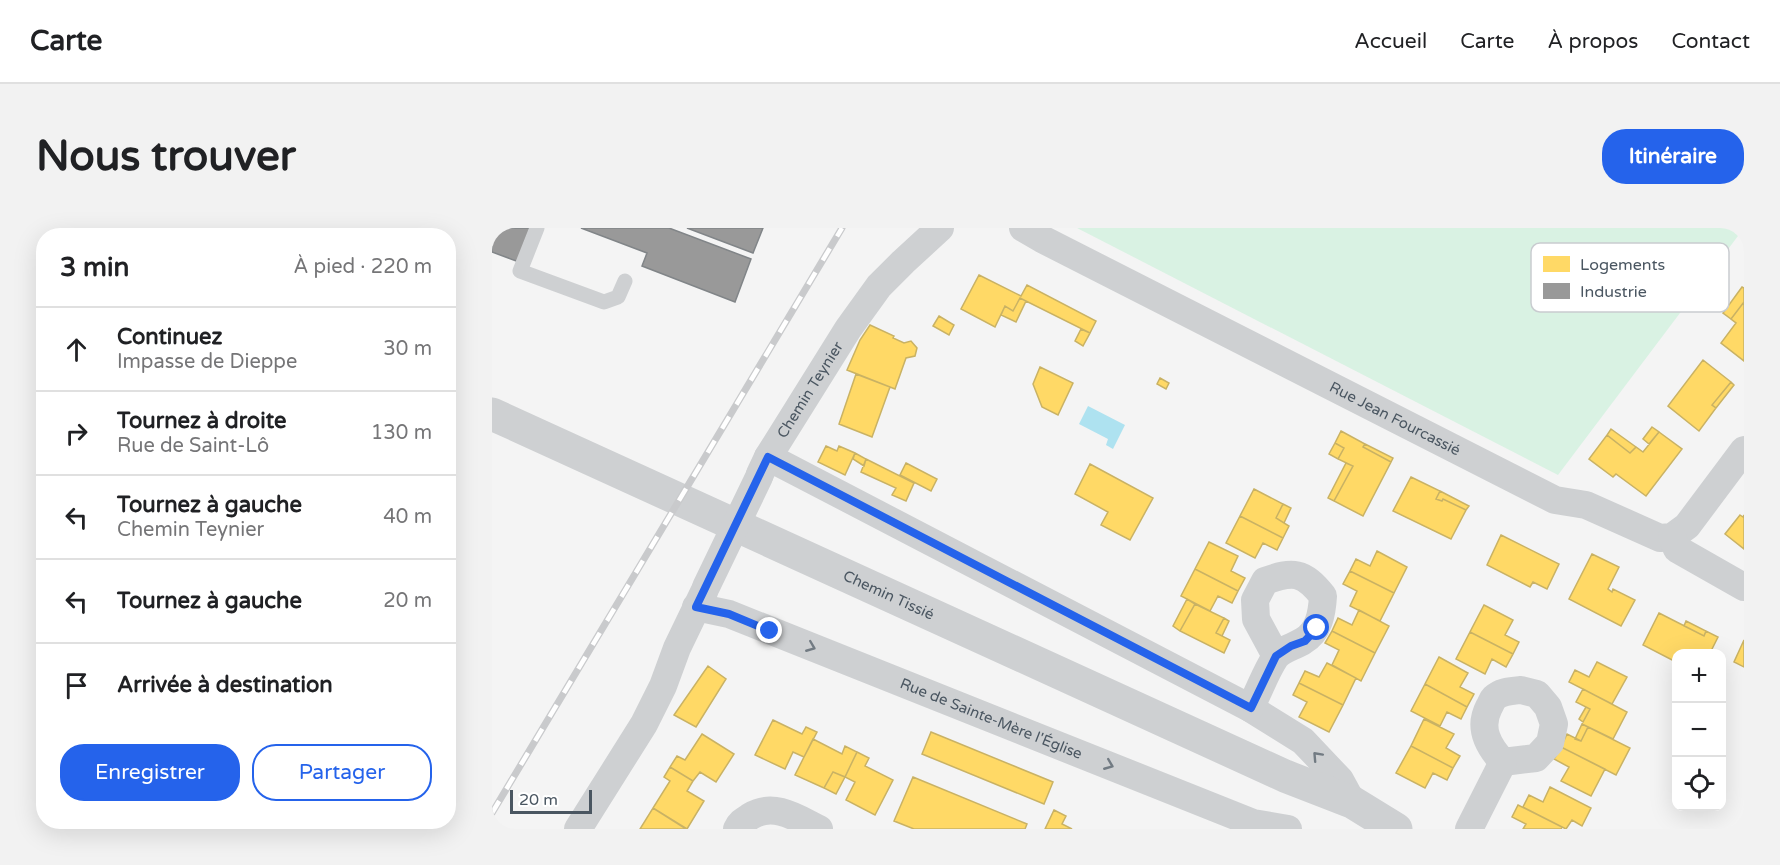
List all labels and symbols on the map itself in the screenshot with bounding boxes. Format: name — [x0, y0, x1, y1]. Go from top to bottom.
legend — [1531, 243, 1729, 312]
text: Logements — [1580, 255, 1665, 275]
text: Industrie — [1580, 282, 1647, 302]
street label: Chemin Teynier — [773, 338, 847, 441]
street label: Rue Jean Fourcassié — [1326, 378, 1464, 459]
street label: Chemin Tissié — [840, 567, 937, 624]
route start — [1303, 614, 1329, 640]
route end — [756, 617, 782, 643]
one-way arrow — [804, 640, 815, 652]
street label: Rue de Sainte-Mère l'Église — [897, 674, 1085, 763]
one-way arrow — [1313, 752, 1324, 763]
one-way arrow — [1103, 758, 1114, 771]
scale bar — [510, 787, 592, 814]

